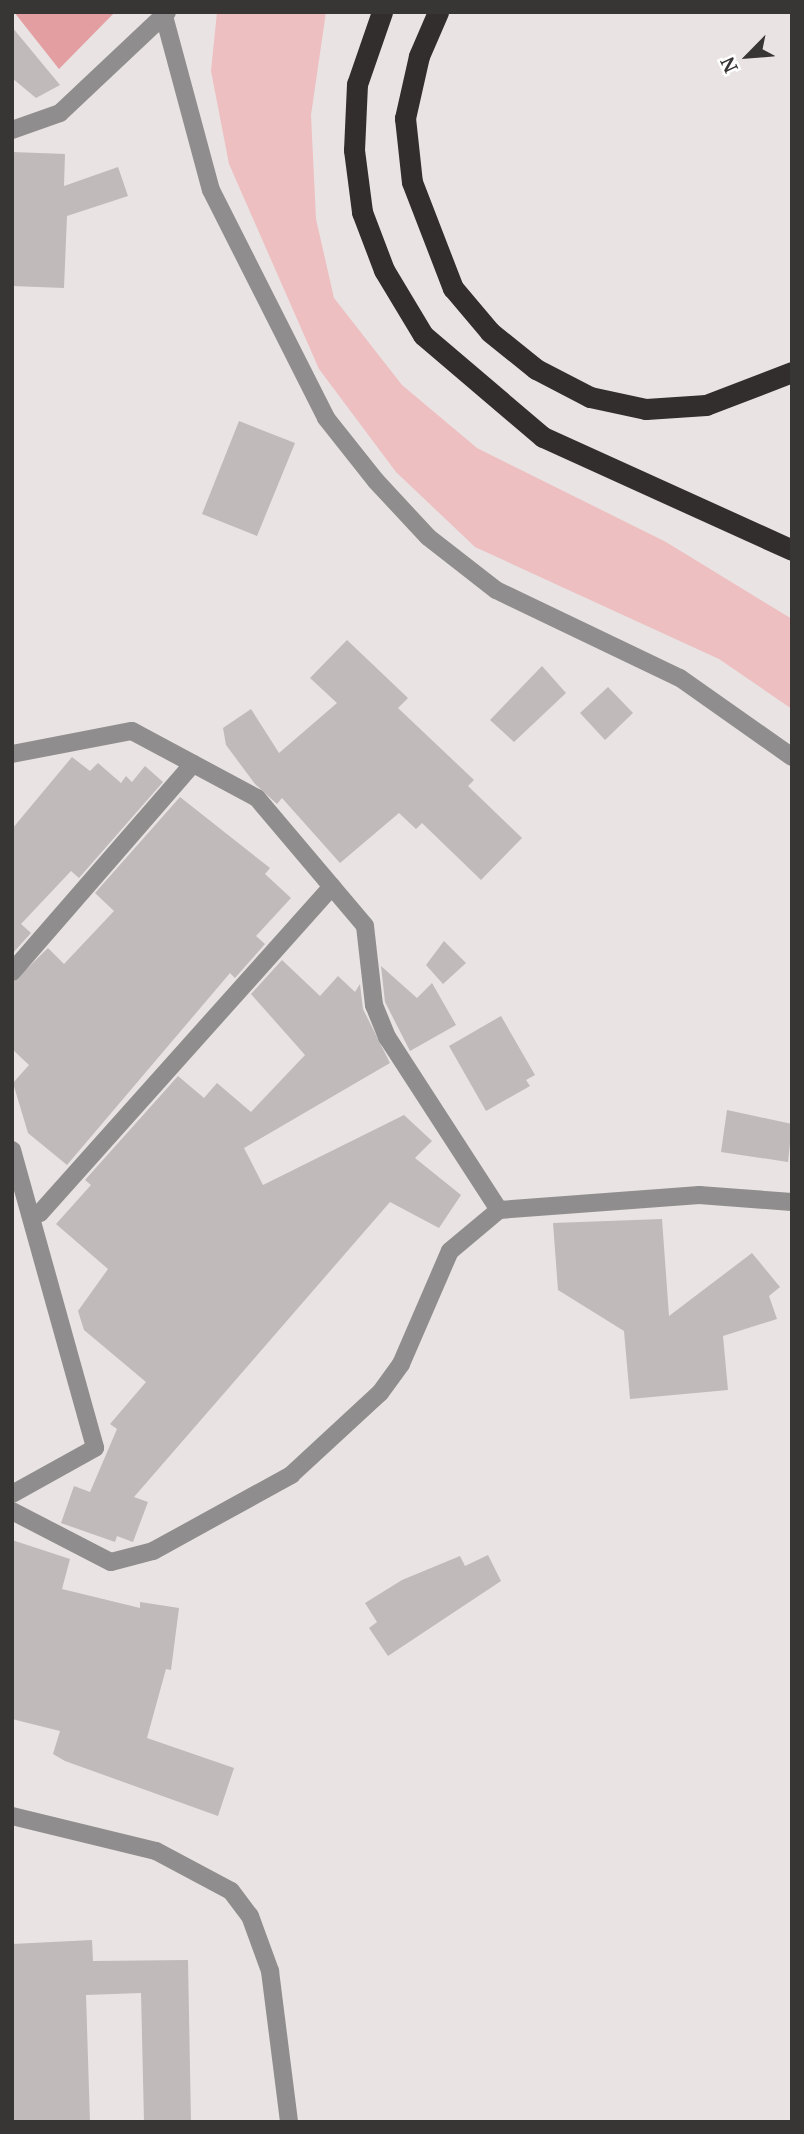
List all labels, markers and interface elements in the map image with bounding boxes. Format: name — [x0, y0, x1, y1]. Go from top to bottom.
north arrow — [713, 21, 783, 91]
text: N — [714, 53, 744, 77]

